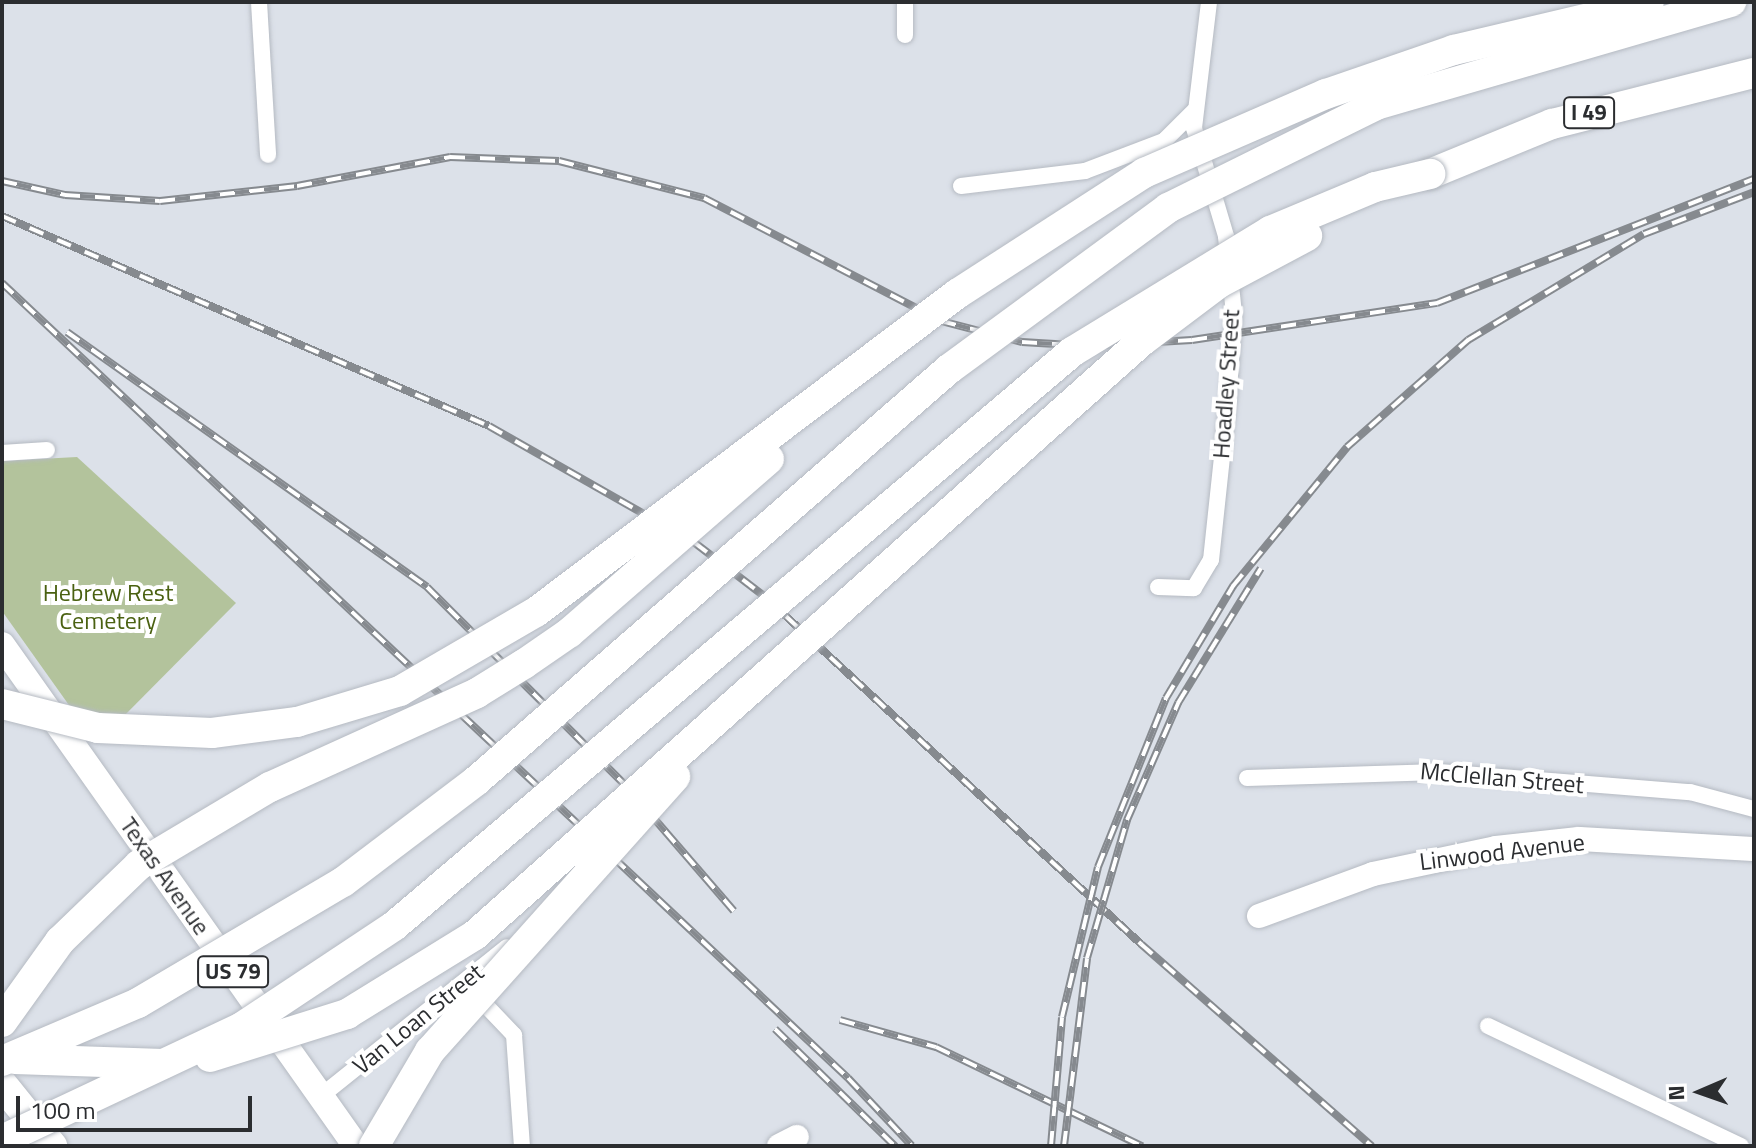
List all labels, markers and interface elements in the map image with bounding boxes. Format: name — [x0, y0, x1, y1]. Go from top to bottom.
road number: I 49 — [1563, 95, 1615, 131]
street label: Hoadley Street — [1206, 308, 1246, 460]
park label: Hebrew Rest Cemetery — [43, 579, 173, 635]
street label: McClellan Street — [1419, 756, 1585, 800]
street label: Texas Avenue — [114, 812, 216, 940]
street label: Linwood Avenue — [1418, 828, 1586, 876]
road number: US 79 — [197, 954, 269, 990]
street label: Van Loan Street — [347, 958, 489, 1080]
north arrow — [1660, 1052, 1740, 1132]
scale bar — [20, 1080, 256, 1130]
text: N — [1659, 1085, 1693, 1101]
text: 100 m — [30, 1092, 96, 1128]

